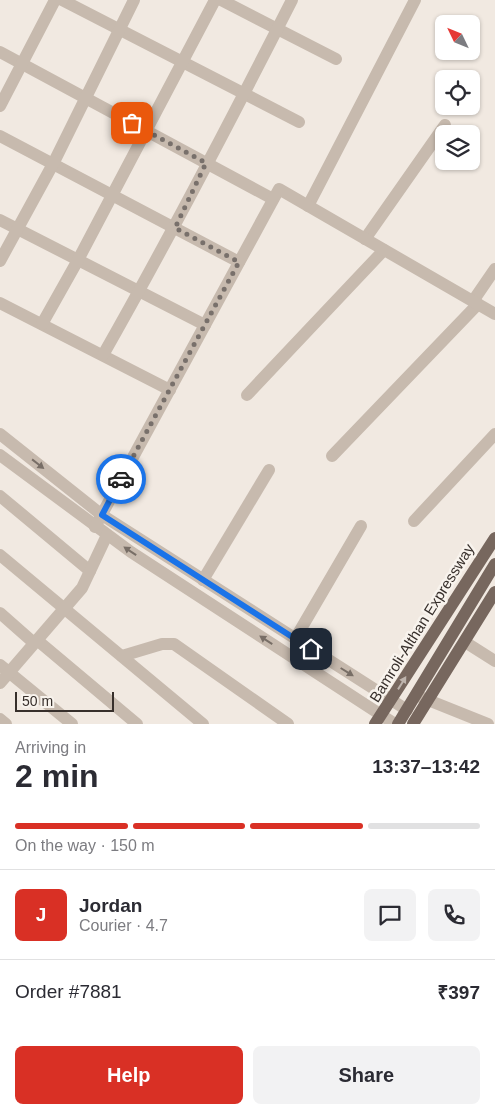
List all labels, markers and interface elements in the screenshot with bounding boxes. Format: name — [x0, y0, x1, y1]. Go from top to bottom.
north arrow — [435, 15, 480, 60]
map controls — [435, 15, 480, 170]
button: locate — [435, 70, 480, 115]
pin — [111, 102, 153, 144]
icon: bag — [118, 109, 146, 137]
button: layers — [435, 125, 480, 170]
courier — [96, 454, 146, 504]
one-way arrow — [31, 459, 44, 470]
icon: car — [107, 465, 135, 493]
street label: Bamroli-Althan Expressway — [366, 540, 478, 705]
one-way arrow — [123, 546, 137, 556]
pin — [290, 628, 332, 670]
one-way arrow — [259, 635, 273, 645]
icon: home — [297, 635, 325, 663]
one-way arrow — [341, 667, 354, 677]
one-way arrow — [398, 677, 407, 690]
scale bar — [15, 689, 114, 712]
text: 50 m — [22, 693, 53, 709]
text: Arriving in — [15, 739, 86, 756]
text: 13:37–13:42 — [372, 756, 480, 777]
text: 2 min — [15, 758, 99, 794]
text: On the way · 150 m — [15, 837, 155, 854]
button: chat — [364, 889, 416, 941]
button: phone — [428, 889, 480, 941]
text: Jordan — [79, 895, 142, 916]
text: J — [36, 904, 46, 925]
text: Courier · 4.7 — [79, 917, 168, 934]
text: Order #7881 — [15, 981, 122, 1002]
text: ₹397 — [437, 982, 480, 1003]
button: Help — [15, 1046, 243, 1104]
button: Share — [253, 1046, 480, 1104]

